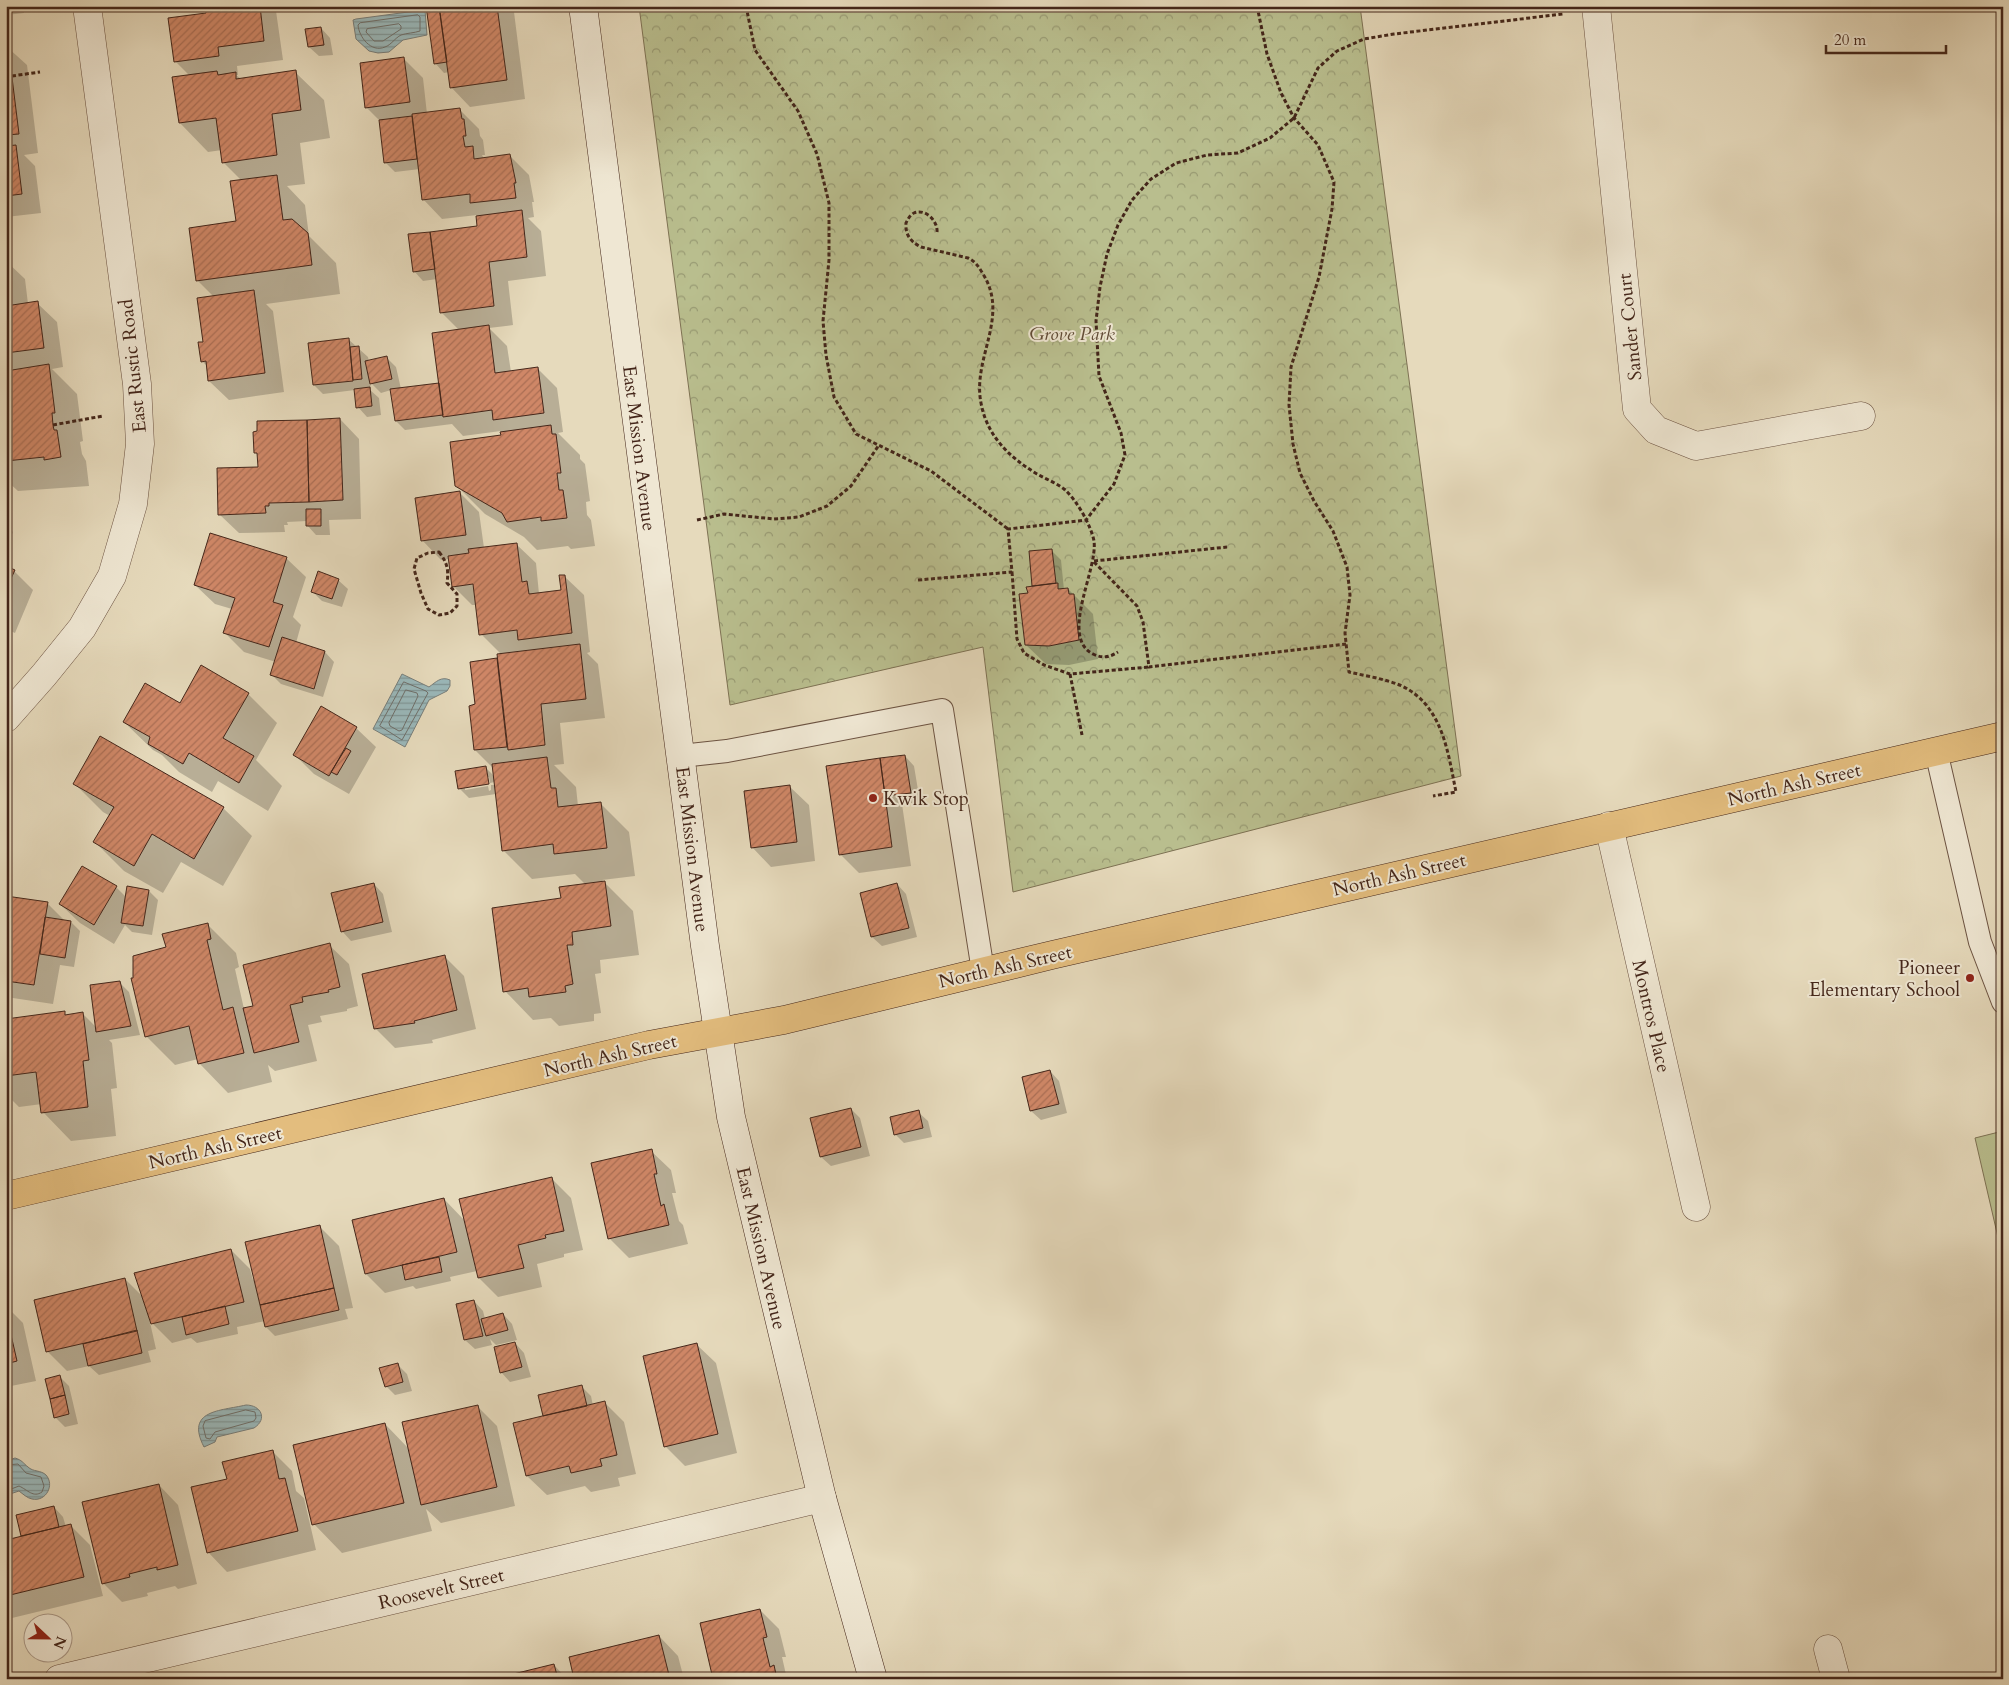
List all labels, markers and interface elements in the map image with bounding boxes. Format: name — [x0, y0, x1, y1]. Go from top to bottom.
scale bar — [1826, 22, 1946, 54]
text: 20 m — [1834, 30, 1866, 50]
street label: Sander Court — [1611, 272, 1649, 382]
street label: East Rustic Road — [113, 298, 153, 434]
park label: Grove Park — [1029, 321, 1115, 347]
street label: East Mission Avenue — [616, 364, 662, 532]
street label: North Ash Street — [1725, 757, 1863, 813]
street label: East Mission Avenue — [669, 765, 715, 933]
place label: Kwik Stop — [883, 786, 969, 812]
marker: Kwik Stop — [867, 792, 879, 804]
street label: North Ash Street — [1330, 847, 1468, 903]
street label: North Ash Street — [936, 939, 1074, 995]
place label: Pioneer Elementary School — [1809, 955, 1960, 1003]
street label: Montros Place — [1625, 957, 1677, 1075]
marker: Pioneer Elementary School — [1964, 972, 1976, 984]
street label: North Ash Street — [541, 1028, 679, 1084]
street label: North Ash Street — [146, 1120, 284, 1176]
street label: East Mission Avenue — [730, 1164, 792, 1332]
street label: Roosevelt Street — [376, 1562, 507, 1616]
north arrow — [22, 1612, 72, 1662]
text: N — [49, 1633, 71, 1652]

